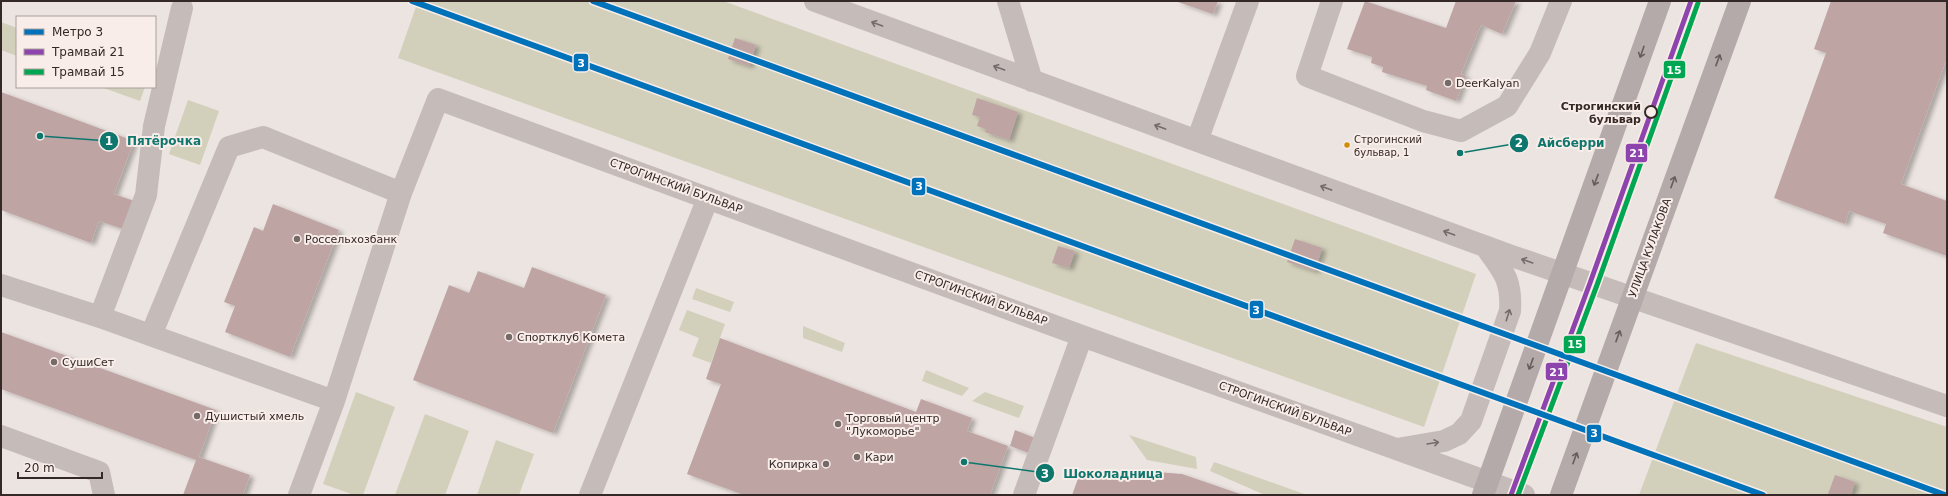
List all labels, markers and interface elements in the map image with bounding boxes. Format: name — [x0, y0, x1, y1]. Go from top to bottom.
legend — [16, 16, 156, 88]
one-way arrow — [871, 19, 883, 27]
text: Метро 3 — [52, 25, 103, 39]
text: Трамвай 21 — [51, 45, 125, 59]
one-way arrow — [1638, 46, 1646, 58]
line badge: 3 — [573, 53, 589, 72]
one-way arrow — [1715, 54, 1723, 66]
text: 3 — [577, 57, 585, 70]
line badge: 15 — [1663, 60, 1686, 79]
one-way arrow — [993, 64, 1005, 72]
text: 15 — [1666, 64, 1682, 77]
text: Трамвай 15 — [51, 65, 125, 79]
place label: DeerKalyan — [1456, 77, 1520, 90]
marker: DeerKalyan — [1443, 78, 1453, 88]
place label: Строгинский бульвар — [1561, 100, 1641, 126]
marker: Строгинский бульвар — [1644, 105, 1658, 119]
one-way arrow — [1155, 123, 1167, 131]
callout: Пятёрочка — [99, 129, 209, 153]
callout: Айсберри — [1509, 131, 1612, 155]
text: 1 — [105, 134, 113, 148]
text: Пятёрочка — [127, 134, 201, 148]
place label: Строгинский бульвар, 1 — [1354, 134, 1422, 158]
text: 2 — [1515, 136, 1523, 150]
text: Айсберри — [1538, 136, 1604, 150]
marker: Строгинский бульвар, 1 — [1342, 140, 1352, 150]
line badge: 21 — [1625, 143, 1648, 163]
text: 21 — [1629, 147, 1645, 160]
street label: СТРОГИНСКИЙ БУЛЬВАР — [608, 156, 744, 216]
one-way arrow — [1592, 174, 1600, 186]
one-way arrow — [1670, 176, 1678, 188]
line badge: 3 — [911, 177, 926, 196]
text: 3 — [915, 180, 923, 193]
one-way arrow — [1321, 184, 1333, 192]
street label: УЛИЦА КУЛАКОВА — [1626, 196, 1674, 299]
one-way arrow — [1443, 228, 1455, 236]
place label: Россельхозбанк — [305, 233, 398, 246]
marker: Россельхозбанк — [292, 234, 302, 244]
one-way arrow — [1521, 257, 1533, 265]
street label: СТРОГИНСКИЙ БУЛЬВАР — [913, 268, 1049, 328]
line badge: 3 — [1249, 300, 1264, 319]
text: 3 — [1252, 304, 1260, 317]
one-way arrow — [1505, 309, 1512, 322]
one-way arrow — [1615, 330, 1623, 342]
place label: Спортклуб Комета — [517, 331, 625, 344]
marker: Спортклуб Комета — [504, 332, 514, 342]
line badge: 15 — [1563, 335, 1586, 354]
text: 15 — [1567, 338, 1583, 351]
place label: СушиСет — [62, 356, 115, 369]
marker: СушиСет — [49, 357, 59, 367]
one-way arrow — [1526, 357, 1534, 369]
line badge: 21 — [1545, 362, 1568, 381]
text: 21 — [1549, 366, 1565, 379]
street label: СТРОГИНСКИЙ БУЛЬВАР — [1217, 379, 1353, 439]
place label: Душистый хмель — [205, 410, 304, 423]
marker: Душистый хмель — [192, 411, 202, 421]
place label: Торговый центр "Лукоморье" — [845, 412, 940, 438]
marker: Торговый центр "Лукоморье" — [833, 419, 843, 429]
line badge: 3 — [1586, 424, 1602, 443]
text: 3 — [1590, 427, 1598, 440]
one-way arrow — [1426, 439, 1439, 447]
place label: Кари — [865, 451, 894, 464]
marker: Кари — [852, 452, 862, 462]
one-way arrow — [1571, 453, 1579, 465]
scale bar — [18, 454, 102, 480]
place label: Копирка — [769, 458, 818, 471]
marker: Копирка — [821, 459, 831, 469]
text: 20 m — [24, 461, 55, 475]
callout: Шоколадница — [1035, 461, 1171, 485]
text: 3 — [1041, 467, 1049, 481]
text: Шоколадница — [1063, 467, 1163, 481]

